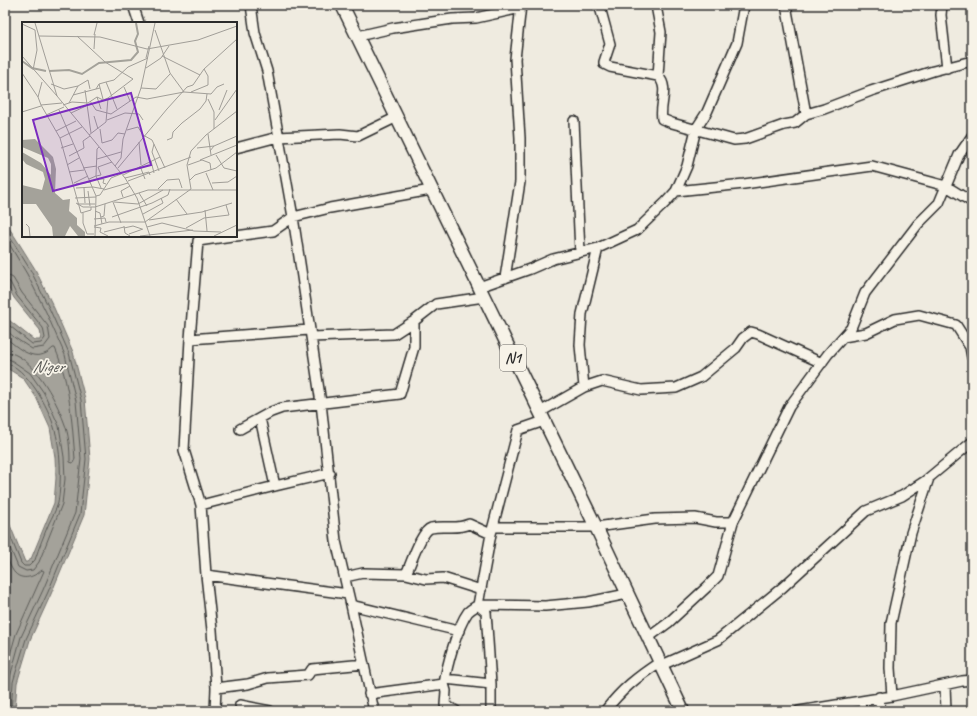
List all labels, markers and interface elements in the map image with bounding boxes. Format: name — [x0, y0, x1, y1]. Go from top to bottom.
inset map — [22, 22, 237, 237]
road number: N1 — [500, 345, 526, 371]
water label: Niger — [32, 356, 67, 377]

